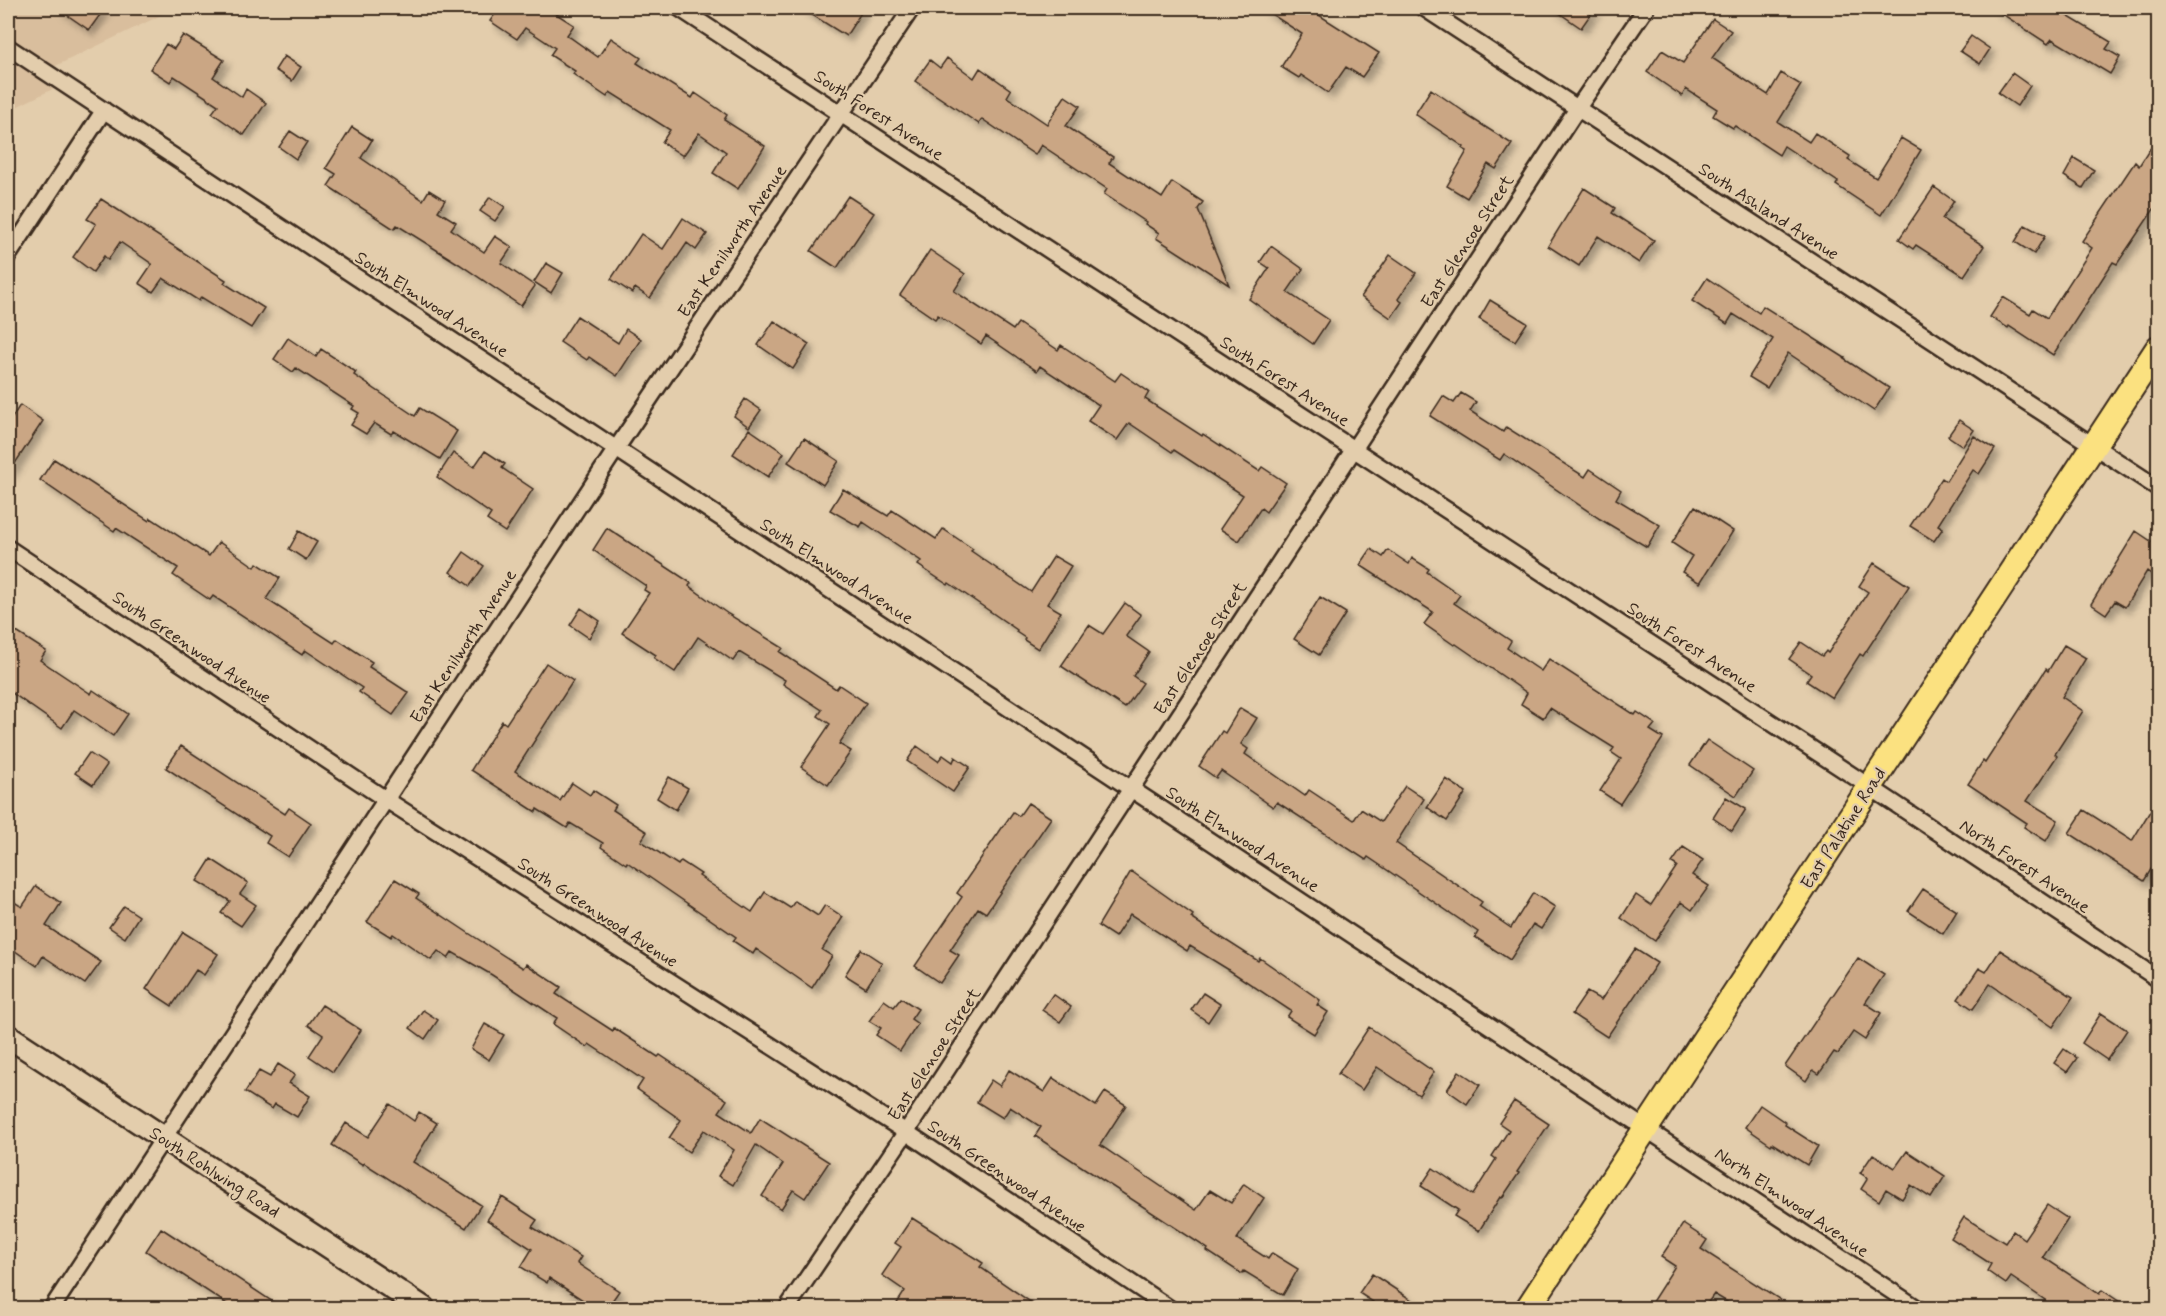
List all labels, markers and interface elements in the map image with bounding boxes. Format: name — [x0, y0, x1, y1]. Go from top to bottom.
street label: South Forest Avenue — [809, 65, 948, 167]
street label: South Ashland Avenue — [1694, 157, 1843, 266]
street label: East Kenilworth Avenue — [673, 160, 793, 323]
street label: East Glencoe Street — [1416, 170, 1520, 313]
street label: South Elmwood Avenue — [350, 246, 513, 364]
street label: South Forest Avenue — [1215, 331, 1354, 433]
street label: South Elmwood Avenue — [755, 513, 918, 631]
street label: East Kenilworth Avenue — [405, 565, 523, 728]
street label: East Glencoe Street — [1149, 577, 1253, 720]
street label: South Greenwood Avenue — [107, 586, 275, 710]
street label: South Forest Avenue — [1622, 597, 1761, 699]
street label: East Palatine Road — [1796, 763, 1892, 894]
street label: South Elmwood Avenue — [1161, 781, 1324, 899]
street label: North Forest Avenue — [1954, 814, 2095, 920]
street label: South Greenwood Avenue — [513, 852, 682, 974]
street label: East Glencoe Street — [883, 983, 987, 1126]
street label: South Greenwood Avenue — [922, 1115, 1090, 1239]
street label: South Rohlwing Road — [144, 1122, 284, 1225]
street label: North Elmwood Avenue — [1710, 1142, 1873, 1264]

